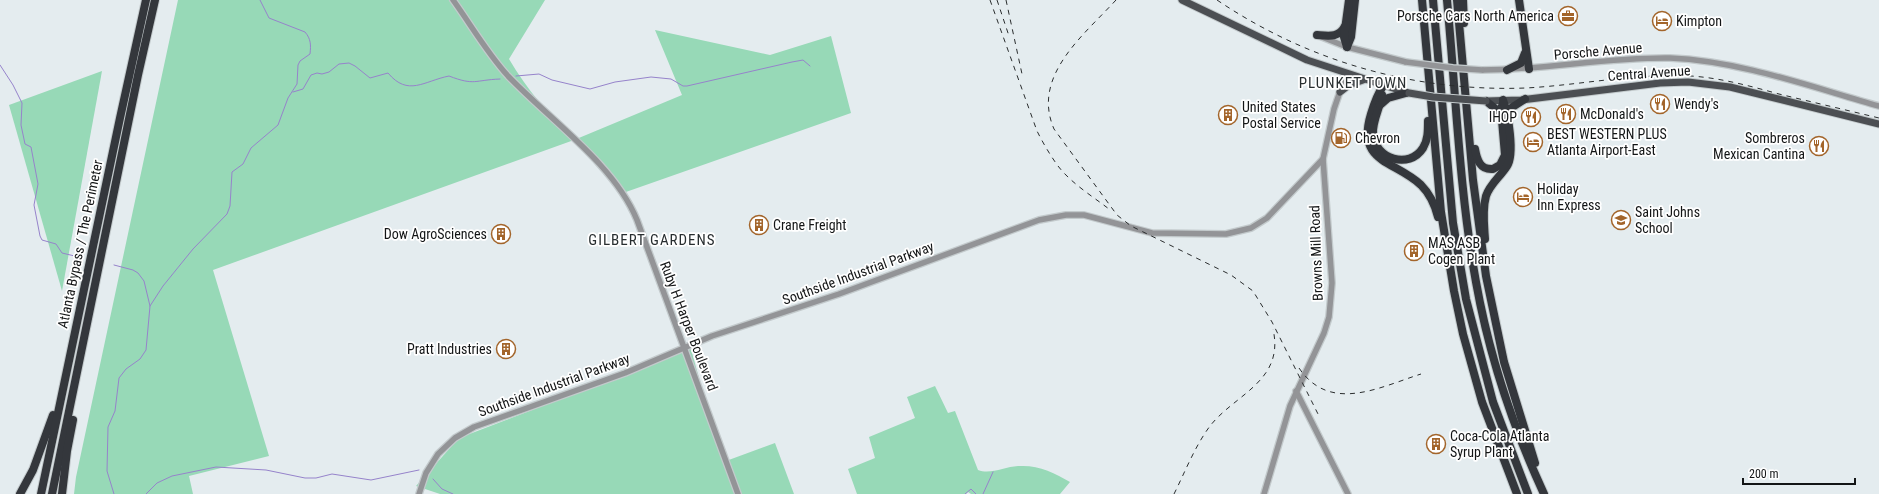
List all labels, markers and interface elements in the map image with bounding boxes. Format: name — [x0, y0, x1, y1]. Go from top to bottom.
office icon: Porsche Cars North America — [1557, 5, 1579, 27]
place label: Porsche Cars North America — [1397, 8, 1554, 24]
hotel icon: Kimpton — [1651, 10, 1673, 32]
place label: Kimpton — [1676, 13, 1722, 29]
street label: Porsche Avenue — [1553, 39, 1643, 63]
street label: Central Avenue — [1607, 62, 1691, 84]
district label: PLUNKET TOWN — [1299, 74, 1407, 92]
restaurant icon: Wendy's — [1649, 93, 1671, 115]
place label: Wendy's — [1674, 96, 1719, 112]
place label: United States Postal Service — [1242, 99, 1321, 131]
restaurant icon: McDonald's — [1555, 103, 1577, 125]
building icon: United States Postal Service — [1217, 104, 1239, 126]
restaurant icon: IHOP — [1520, 106, 1542, 128]
place label: McDonald's — [1580, 106, 1644, 122]
place label: IHOP — [1489, 109, 1517, 125]
place label: BEST WESTERN PLUS Atlanta Airport-East — [1547, 126, 1667, 158]
fuel station icon: Chevron — [1330, 127, 1352, 149]
place label: Chevron — [1355, 130, 1400, 146]
place label: Sombreros Mexican Cantina — [1713, 130, 1805, 162]
hotel icon: BEST WESTERN PLUS Atlanta Airport-East — [1522, 131, 1544, 153]
restaurant icon: Sombreros Mexican Cantina — [1808, 135, 1830, 157]
street label: Atlanta Bypass / The Perimeter — [54, 158, 106, 330]
place label: Holiday Inn Express — [1537, 181, 1601, 213]
hotel icon: Holiday Inn Express — [1512, 186, 1534, 208]
place label: Saint Johns School — [1635, 204, 1700, 236]
street label: Browns Mill Road — [1306, 205, 1326, 301]
school or university icon: Saint Johns School — [1610, 209, 1632, 231]
building icon: Crane Freight — [748, 214, 770, 236]
place label: Crane Freight — [773, 217, 846, 233]
building icon: Dow AgroSciences — [490, 223, 512, 245]
place label: Dow AgroSciences — [384, 226, 487, 242]
district label: GILBERT GARDENS — [588, 231, 716, 249]
place label: MAS ASB Cogen Plant — [1428, 235, 1495, 267]
street label: Southside Industrial Parkway — [780, 238, 936, 308]
building icon: MAS ASB Cogen Plant — [1403, 240, 1425, 262]
street label: Ruby H Harper Boulevard — [657, 259, 721, 393]
building icon: Pratt Industries — [495, 338, 517, 360]
place label: Pratt Industries — [407, 341, 492, 357]
street label: Southside Industrial Parkway — [476, 350, 632, 420]
place label: Coca-Cola Atlanta Syrup Plant — [1450, 428, 1549, 460]
building icon: Coca-Cola Atlanta Syrup Plant — [1425, 433, 1447, 455]
scale bar — [1743, 460, 1855, 486]
text: 200 m — [1749, 467, 1779, 481]

